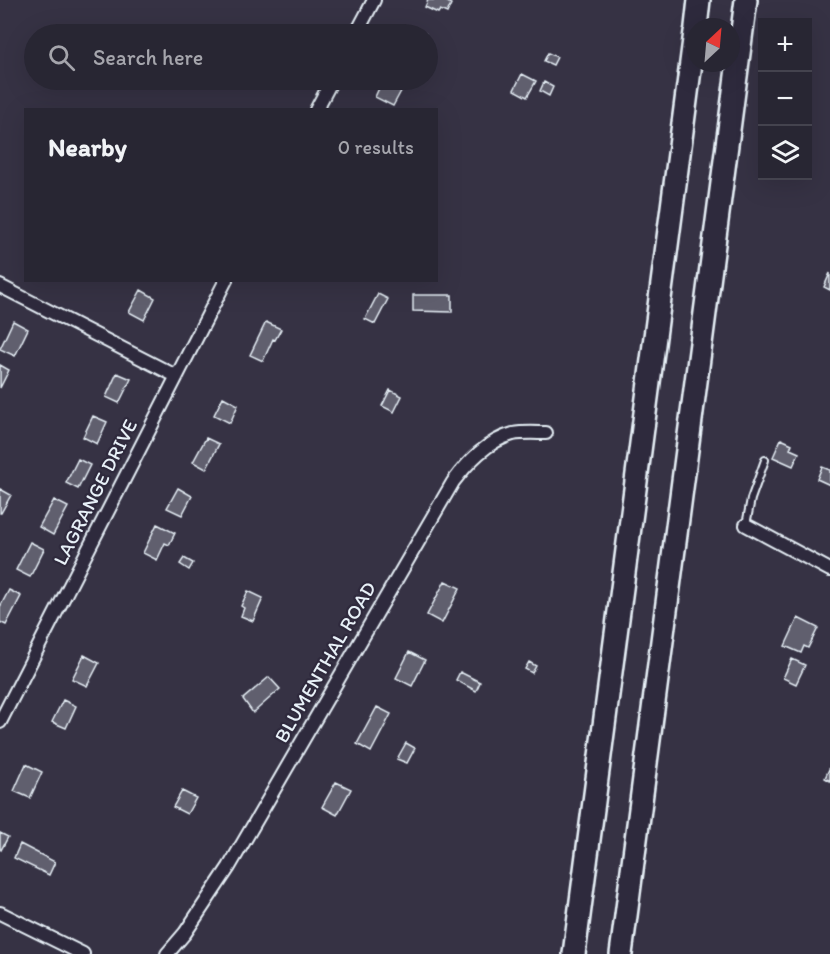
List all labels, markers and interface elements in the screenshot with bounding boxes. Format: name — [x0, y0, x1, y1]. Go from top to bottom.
north arrow — [686, 18, 740, 72]
map controls — [758, 18, 812, 180]
button: + — [758, 18, 812, 72]
search box — [24, 24, 438, 90]
icon: search — [45, 41, 78, 74]
text: Search here — [93, 44, 203, 71]
button: − — [758, 72, 812, 126]
button: layers — [758, 126, 812, 180]
text: Nearby — [48, 131, 127, 163]
text: 0 results — [338, 135, 414, 159]
street label: LAGRANGE DRIVE — [48, 415, 142, 569]
street label: BLUMENTHAL ROAD — [269, 577, 381, 747]

